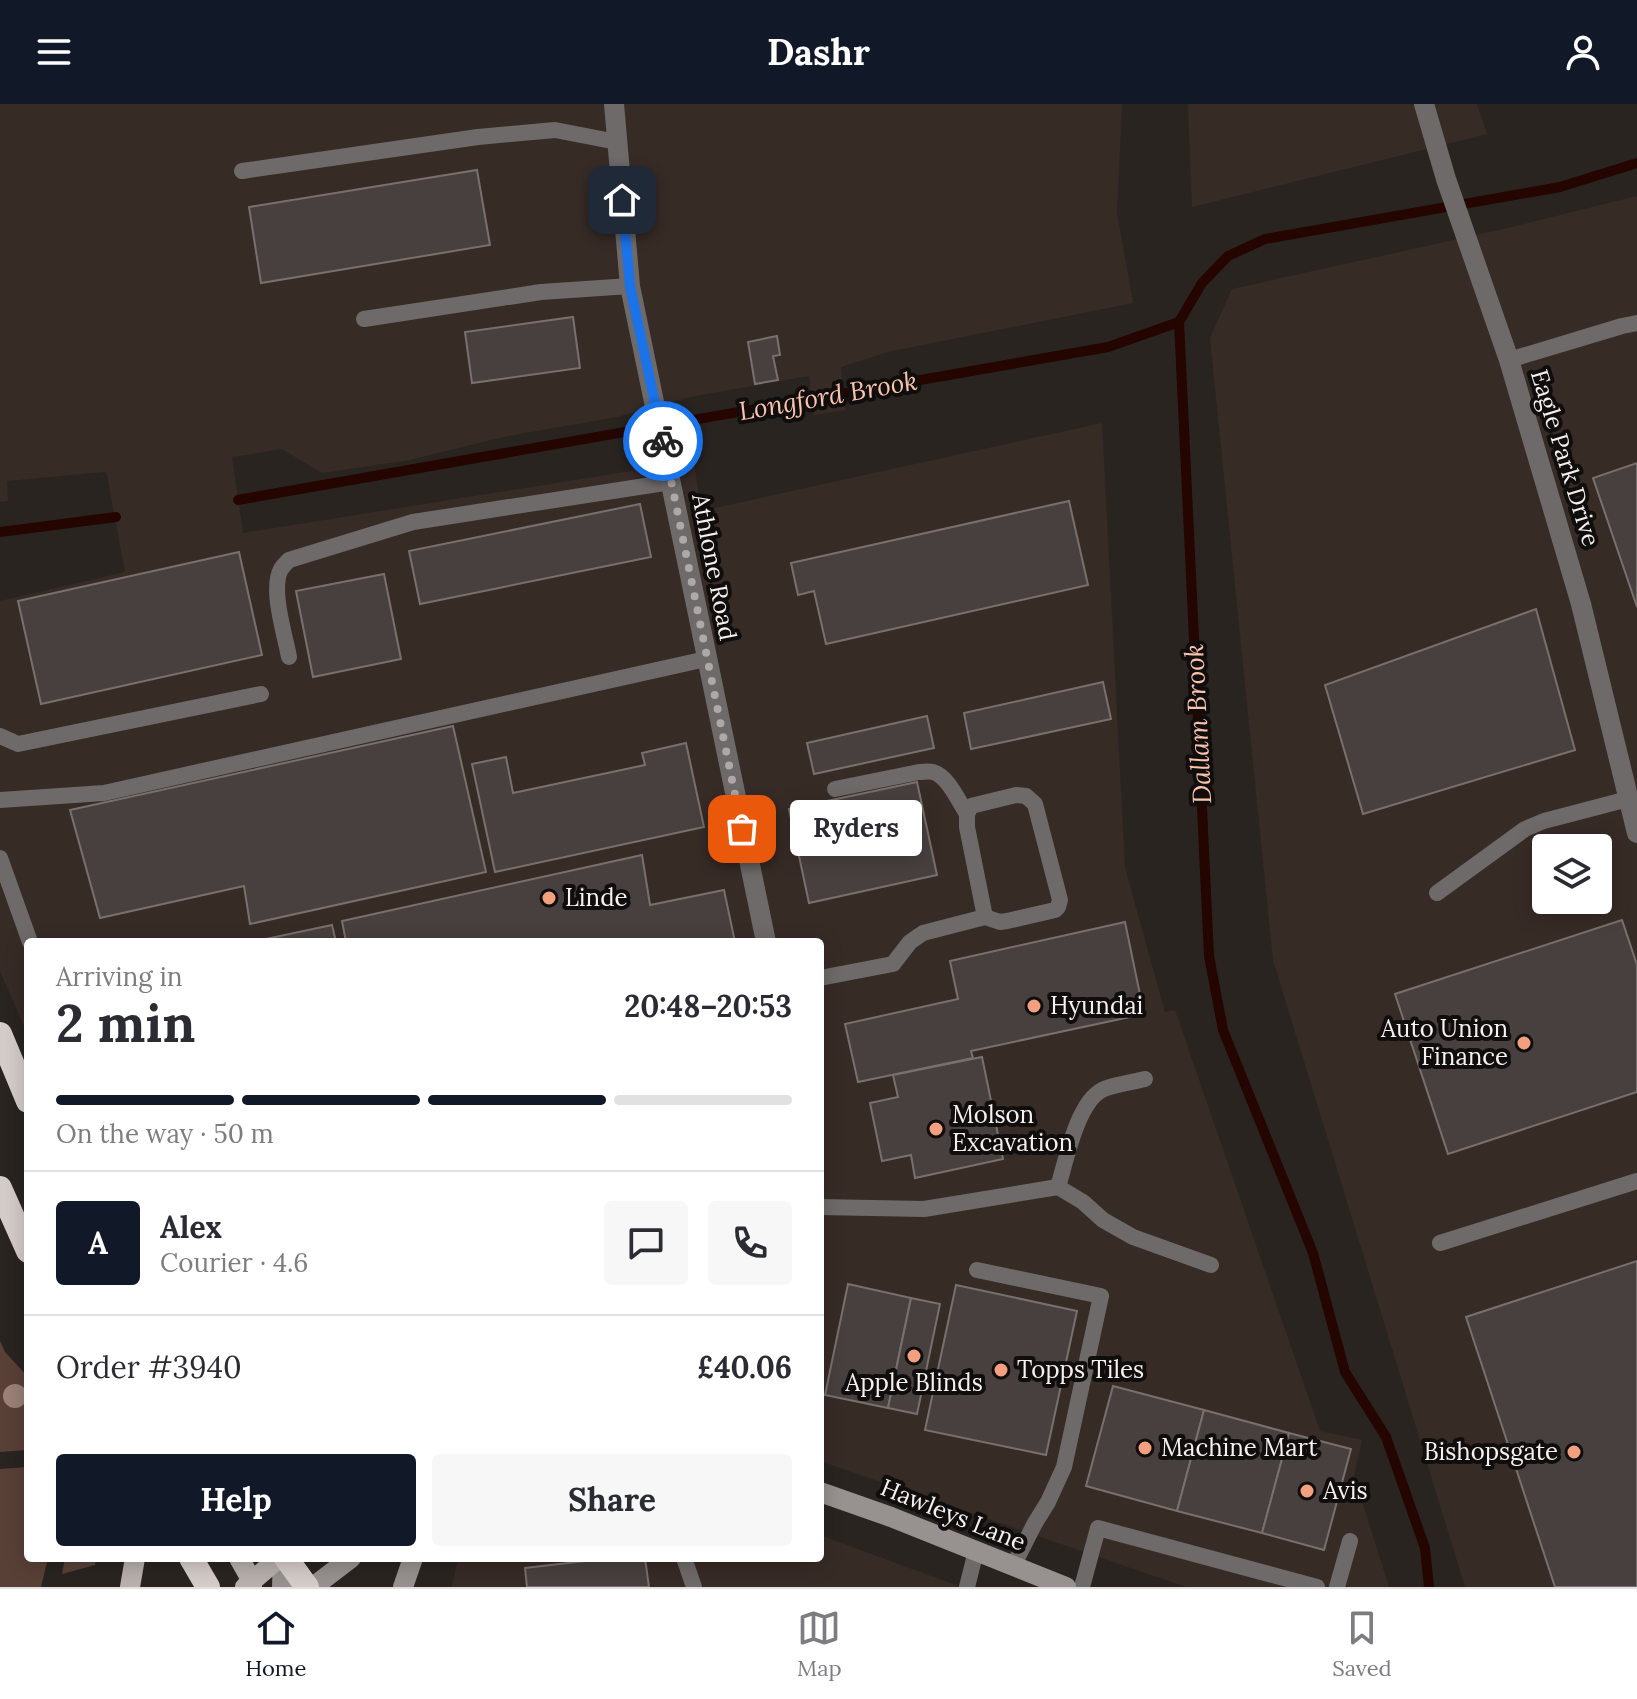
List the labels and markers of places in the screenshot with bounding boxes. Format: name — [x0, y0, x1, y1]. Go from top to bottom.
pin — [588, 166, 656, 234]
pin — [708, 795, 776, 863]
callout: Ryders — [790, 801, 922, 857]
place label: Linde — [565, 882, 628, 913]
marker: Linde — [540, 889, 558, 907]
place label: Hyundai — [1050, 990, 1143, 1021]
marker: Hyundai — [1025, 997, 1043, 1015]
place label: Auto Union Finance — [1380, 1013, 1508, 1072]
marker: Auto Union Finance — [1515, 1034, 1533, 1052]
place label: Molson Excavation — [952, 1099, 1073, 1158]
marker: Molson Excavation — [927, 1120, 945, 1138]
marker: Apple Blinds — [905, 1347, 923, 1365]
place label: Topps Tiles — [1017, 1354, 1144, 1385]
marker: Topps Tiles — [992, 1361, 1010, 1379]
place label: Apple Blinds — [844, 1367, 983, 1398]
place label: Machine Mart — [1161, 1432, 1318, 1463]
place label: Bishopsgate — [1424, 1436, 1558, 1467]
marker: Machine Mart — [1136, 1439, 1154, 1457]
marker: Bishopsgate — [1565, 1443, 1583, 1461]
place label: Avis — [1322, 1475, 1368, 1506]
marker: Avis — [1298, 1482, 1316, 1500]

